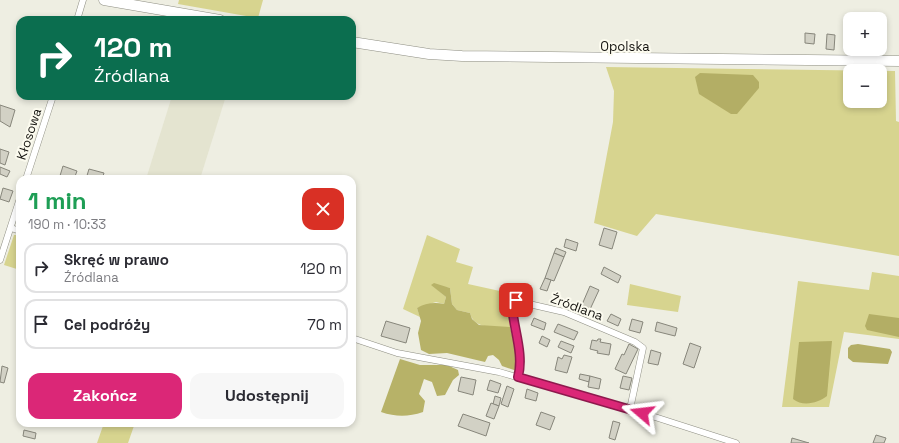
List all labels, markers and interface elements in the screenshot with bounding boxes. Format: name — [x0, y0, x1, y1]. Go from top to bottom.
map controls — [843, 12, 887, 108]
button: + — [843, 12, 887, 56]
text: 120 m — [94, 29, 172, 65]
icon: right — [28, 32, 80, 84]
street label: Opolska — [600, 38, 650, 55]
text: Źródlana — [94, 64, 170, 87]
button: − — [843, 64, 887, 108]
street label: Kłosowa — [13, 106, 45, 162]
text: 1 min — [28, 185, 87, 216]
button: close — [302, 188, 344, 230]
text: 190 m · 10:33 — [28, 216, 106, 233]
text: Skręć w prawo — [64, 250, 169, 269]
icon: right — [30, 257, 52, 279]
text: 120 m — [300, 259, 342, 278]
text: Źródlana — [64, 269, 119, 286]
pin — [499, 283, 533, 317]
icon: arrive — [505, 289, 527, 311]
street label: Źródlana — [548, 290, 606, 325]
icon: arrive — [30, 313, 52, 335]
text: Cel podróży — [64, 315, 150, 334]
text: 70 m — [307, 315, 342, 334]
button: Zakończ — [28, 373, 182, 419]
button: Udostępnij — [190, 373, 344, 419]
position arrow — [621, 392, 663, 434]

